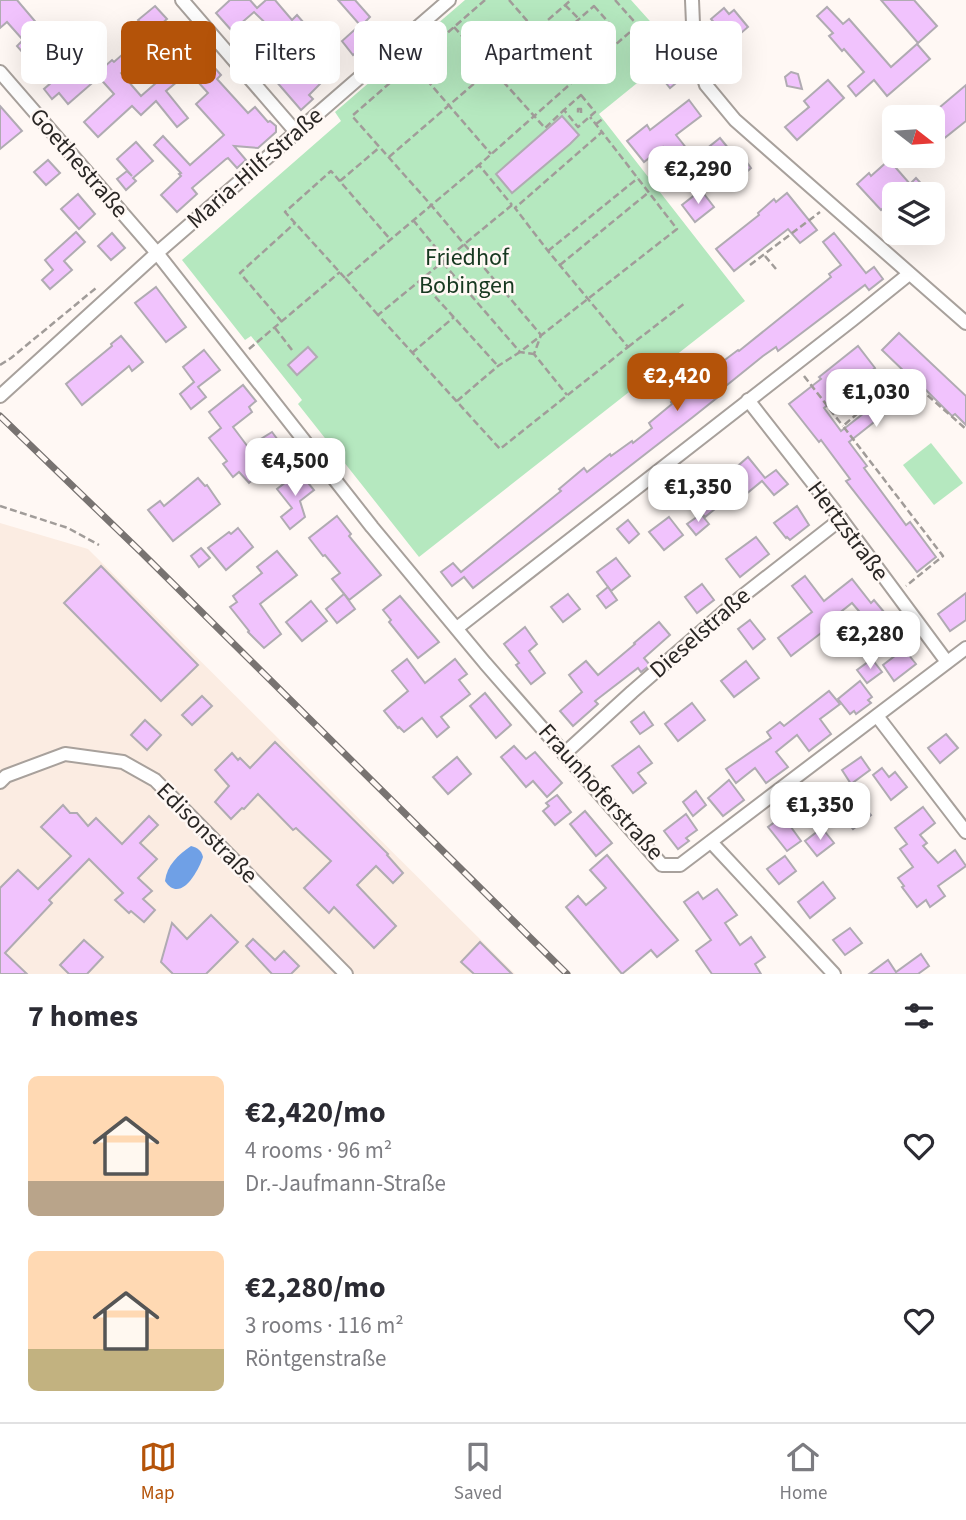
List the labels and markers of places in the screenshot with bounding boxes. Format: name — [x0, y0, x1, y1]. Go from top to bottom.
pin: €2,290 — [641, 146, 755, 206]
pin: €2,420 — [620, 354, 734, 413]
pin: €1,030 — [819, 370, 933, 429]
pin: €4,500 — [238, 438, 352, 498]
pin: €1,350 — [641, 464, 755, 524]
pin: €2,280 — [813, 612, 927, 671]
pin: €1,350 — [763, 782, 877, 842]

